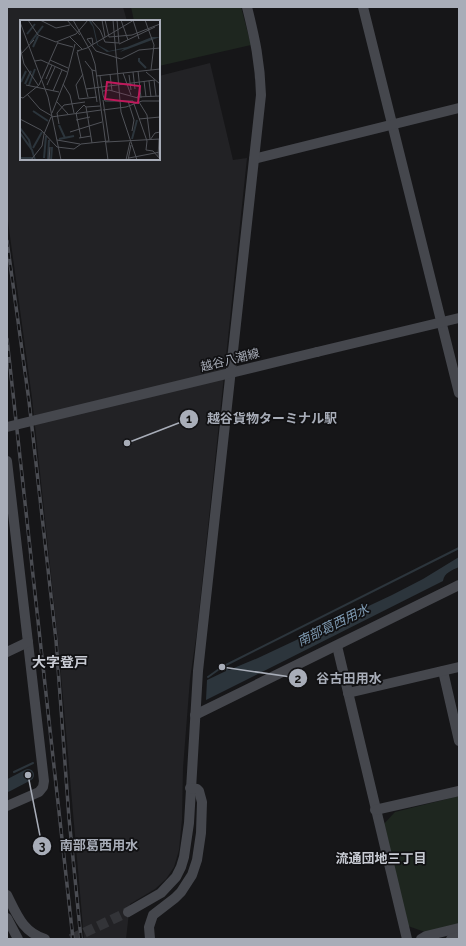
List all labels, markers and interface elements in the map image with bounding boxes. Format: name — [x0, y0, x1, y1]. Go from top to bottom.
inset map — [20, 20, 160, 160]
street label: 越谷八潮線 — [199, 346, 261, 374]
callout: 越谷貨物ターミナル駅 — [179, 406, 345, 431]
text: 越谷貨物ターミナル駅 — [207, 411, 337, 426]
text: 1 — [186, 412, 192, 426]
water label: 南部葛西用水 — [295, 600, 373, 649]
district label: 大字登戸 — [32, 654, 88, 670]
callout: 谷古田用水 — [288, 666, 389, 691]
text: 谷古田用水 — [316, 671, 382, 686]
text: 2 — [295, 672, 302, 686]
callout: 南部葛西用水 — [32, 833, 146, 858]
text: 南部葛西用水 — [60, 838, 138, 853]
text: 3 — [39, 839, 46, 853]
district label: 流通団地三丁目 — [335, 851, 427, 866]

